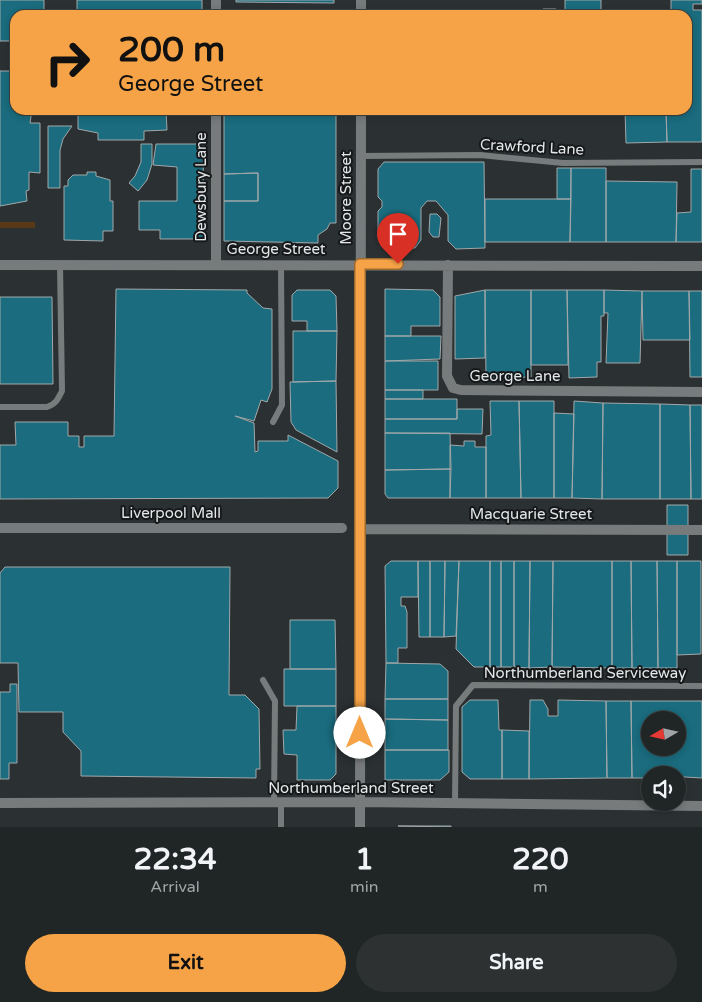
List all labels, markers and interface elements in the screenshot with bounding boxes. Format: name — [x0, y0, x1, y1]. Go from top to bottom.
text: 200 m — [118, 29, 225, 71]
icon: right — [35, 30, 100, 95]
text: George Street — [118, 71, 264, 97]
street label: Dewsbury Lane — [192, 132, 210, 242]
street label: Crawford Lane — [479, 135, 585, 159]
street label: Moore Street — [337, 151, 355, 245]
pin — [377, 213, 419, 264]
icon: arrive — [384, 220, 412, 248]
street label: George Street — [226, 240, 326, 258]
street label: George Lane — [469, 367, 561, 385]
street label: Liverpool Mall — [121, 504, 221, 522]
street label: Macquarie Street — [470, 505, 593, 523]
street label: Northumberland Serviceway — [484, 664, 686, 682]
position arrow — [333, 706, 385, 758]
north arrow — [641, 711, 686, 756]
map controls — [641, 711, 686, 811]
button: sound — [641, 766, 686, 811]
street label: Northumberland Street — [268, 779, 434, 797]
text: 22:34 — [133, 841, 217, 878]
text: 1 — [355, 841, 374, 878]
text: 220 — [512, 841, 569, 878]
text: Arrival — [150, 877, 200, 897]
text: min — [350, 877, 379, 897]
text: m — [533, 877, 548, 897]
button: Exit — [25, 934, 346, 992]
button: Share — [356, 934, 677, 992]

